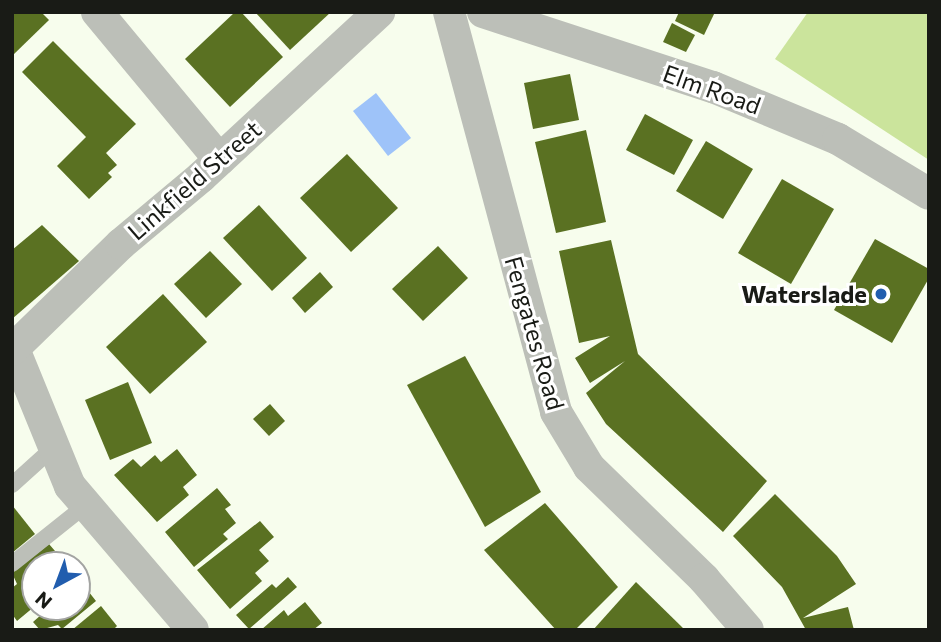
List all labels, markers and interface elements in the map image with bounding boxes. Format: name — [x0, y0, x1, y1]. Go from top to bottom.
street label: Elm Road — [659, 58, 765, 120]
street label: Linkfield Street — [121, 114, 267, 246]
street label: Fengates Road — [499, 253, 571, 413]
place label: Waterslade — [741, 280, 867, 308]
marker: Waterslade — [873, 286, 889, 302]
north arrow — [21, 551, 91, 621]
text: N — [30, 587, 56, 614]

